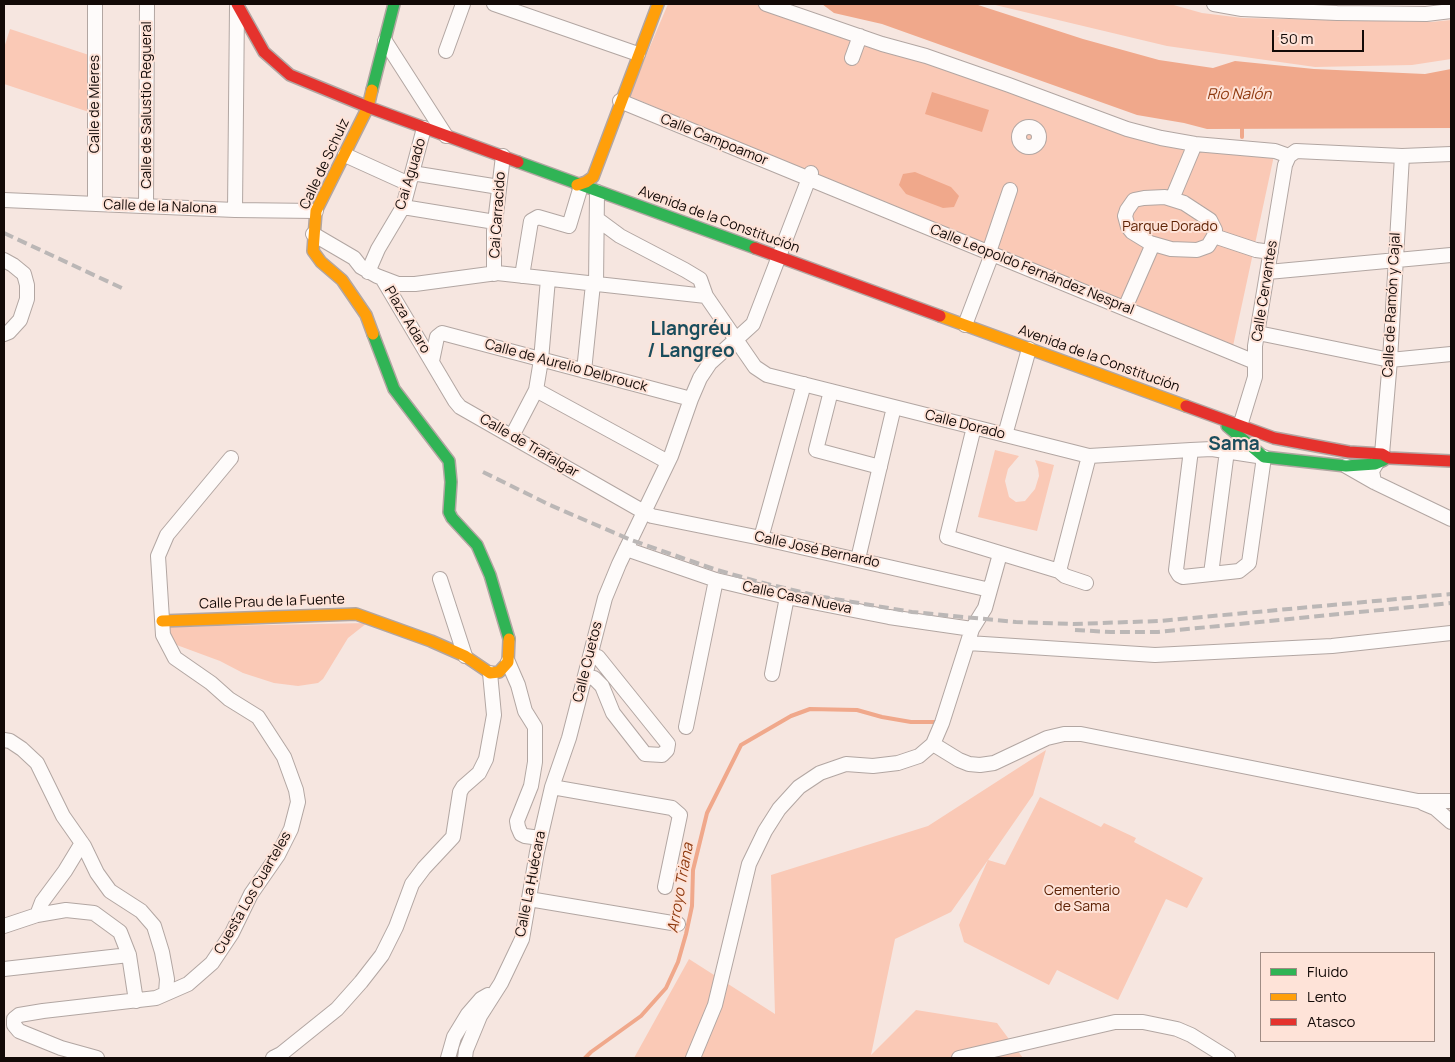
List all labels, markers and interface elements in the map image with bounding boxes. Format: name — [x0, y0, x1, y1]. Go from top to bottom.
scale bar — [1275, 20, 1368, 52]
street label: Calle de Salustio Regueral — [139, 21, 155, 189]
text: 50 m — [1280, 28, 1314, 49]
street label: Calle de Mieres — [87, 55, 103, 153]
water label: Río Nalón — [1207, 86, 1271, 104]
street label: Calle Campoamor — [658, 111, 770, 169]
street label: Calle de Schulz — [297, 116, 353, 212]
street label: Cai Aguado — [392, 136, 430, 212]
street label: Cai Carracido — [487, 171, 509, 259]
street label: Avenida de la Constitución — [636, 183, 802, 257]
street label: Calle de la Nalona — [103, 197, 217, 217]
park label: Parque Dorado — [1122, 219, 1218, 235]
street label: Calle Leopoldo Fernández Nespral — [928, 221, 1136, 319]
street label: Calle de Ramón y Cajal — [1380, 232, 1404, 378]
street label: Calle Cervantes — [1249, 239, 1281, 343]
street label: Plaza Adaro — [380, 283, 434, 357]
district label: Llangréu / Langreo — [647, 319, 735, 363]
street label: Avenida de la Constitución — [1016, 322, 1182, 396]
street label: Calle de Aurelio Delbrouck — [483, 336, 649, 396]
street label: Calle Dorado — [923, 407, 1007, 443]
street label: Calle de Trafalgar — [476, 411, 582, 481]
district label: Sama — [1208, 434, 1260, 456]
street label: Calle José Bernardo — [753, 529, 881, 571]
street label: Calle Casa Nueva — [741, 578, 853, 618]
street label: Calle Prau de la Fuente — [199, 591, 345, 613]
street label: Calle Cuetos — [570, 620, 606, 704]
street label: Cuesta Los Cuarteles — [211, 829, 295, 957]
street label: Calle La Ḥuécara — [512, 830, 550, 938]
water label: Arroyo Triana — [664, 842, 698, 934]
park label: Cementerio de Sama — [1044, 883, 1120, 916]
legend — [1260, 952, 1435, 1042]
text: Fluido — [1307, 961, 1348, 982]
text: Lento — [1307, 986, 1347, 1007]
text: Atasco — [1307, 1011, 1355, 1032]

